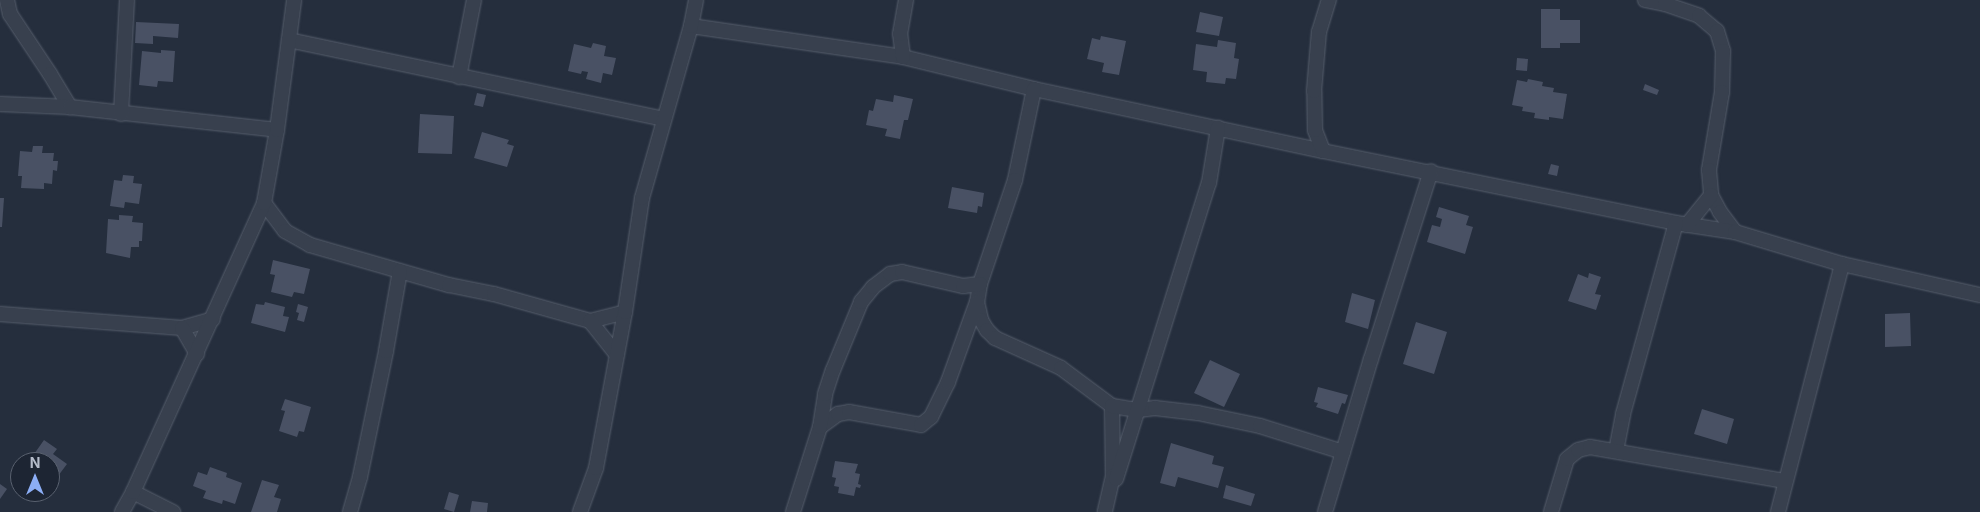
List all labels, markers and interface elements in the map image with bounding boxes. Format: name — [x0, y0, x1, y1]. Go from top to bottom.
north arrow — [10, 452, 60, 502]
text: N — [30, 454, 40, 471]

